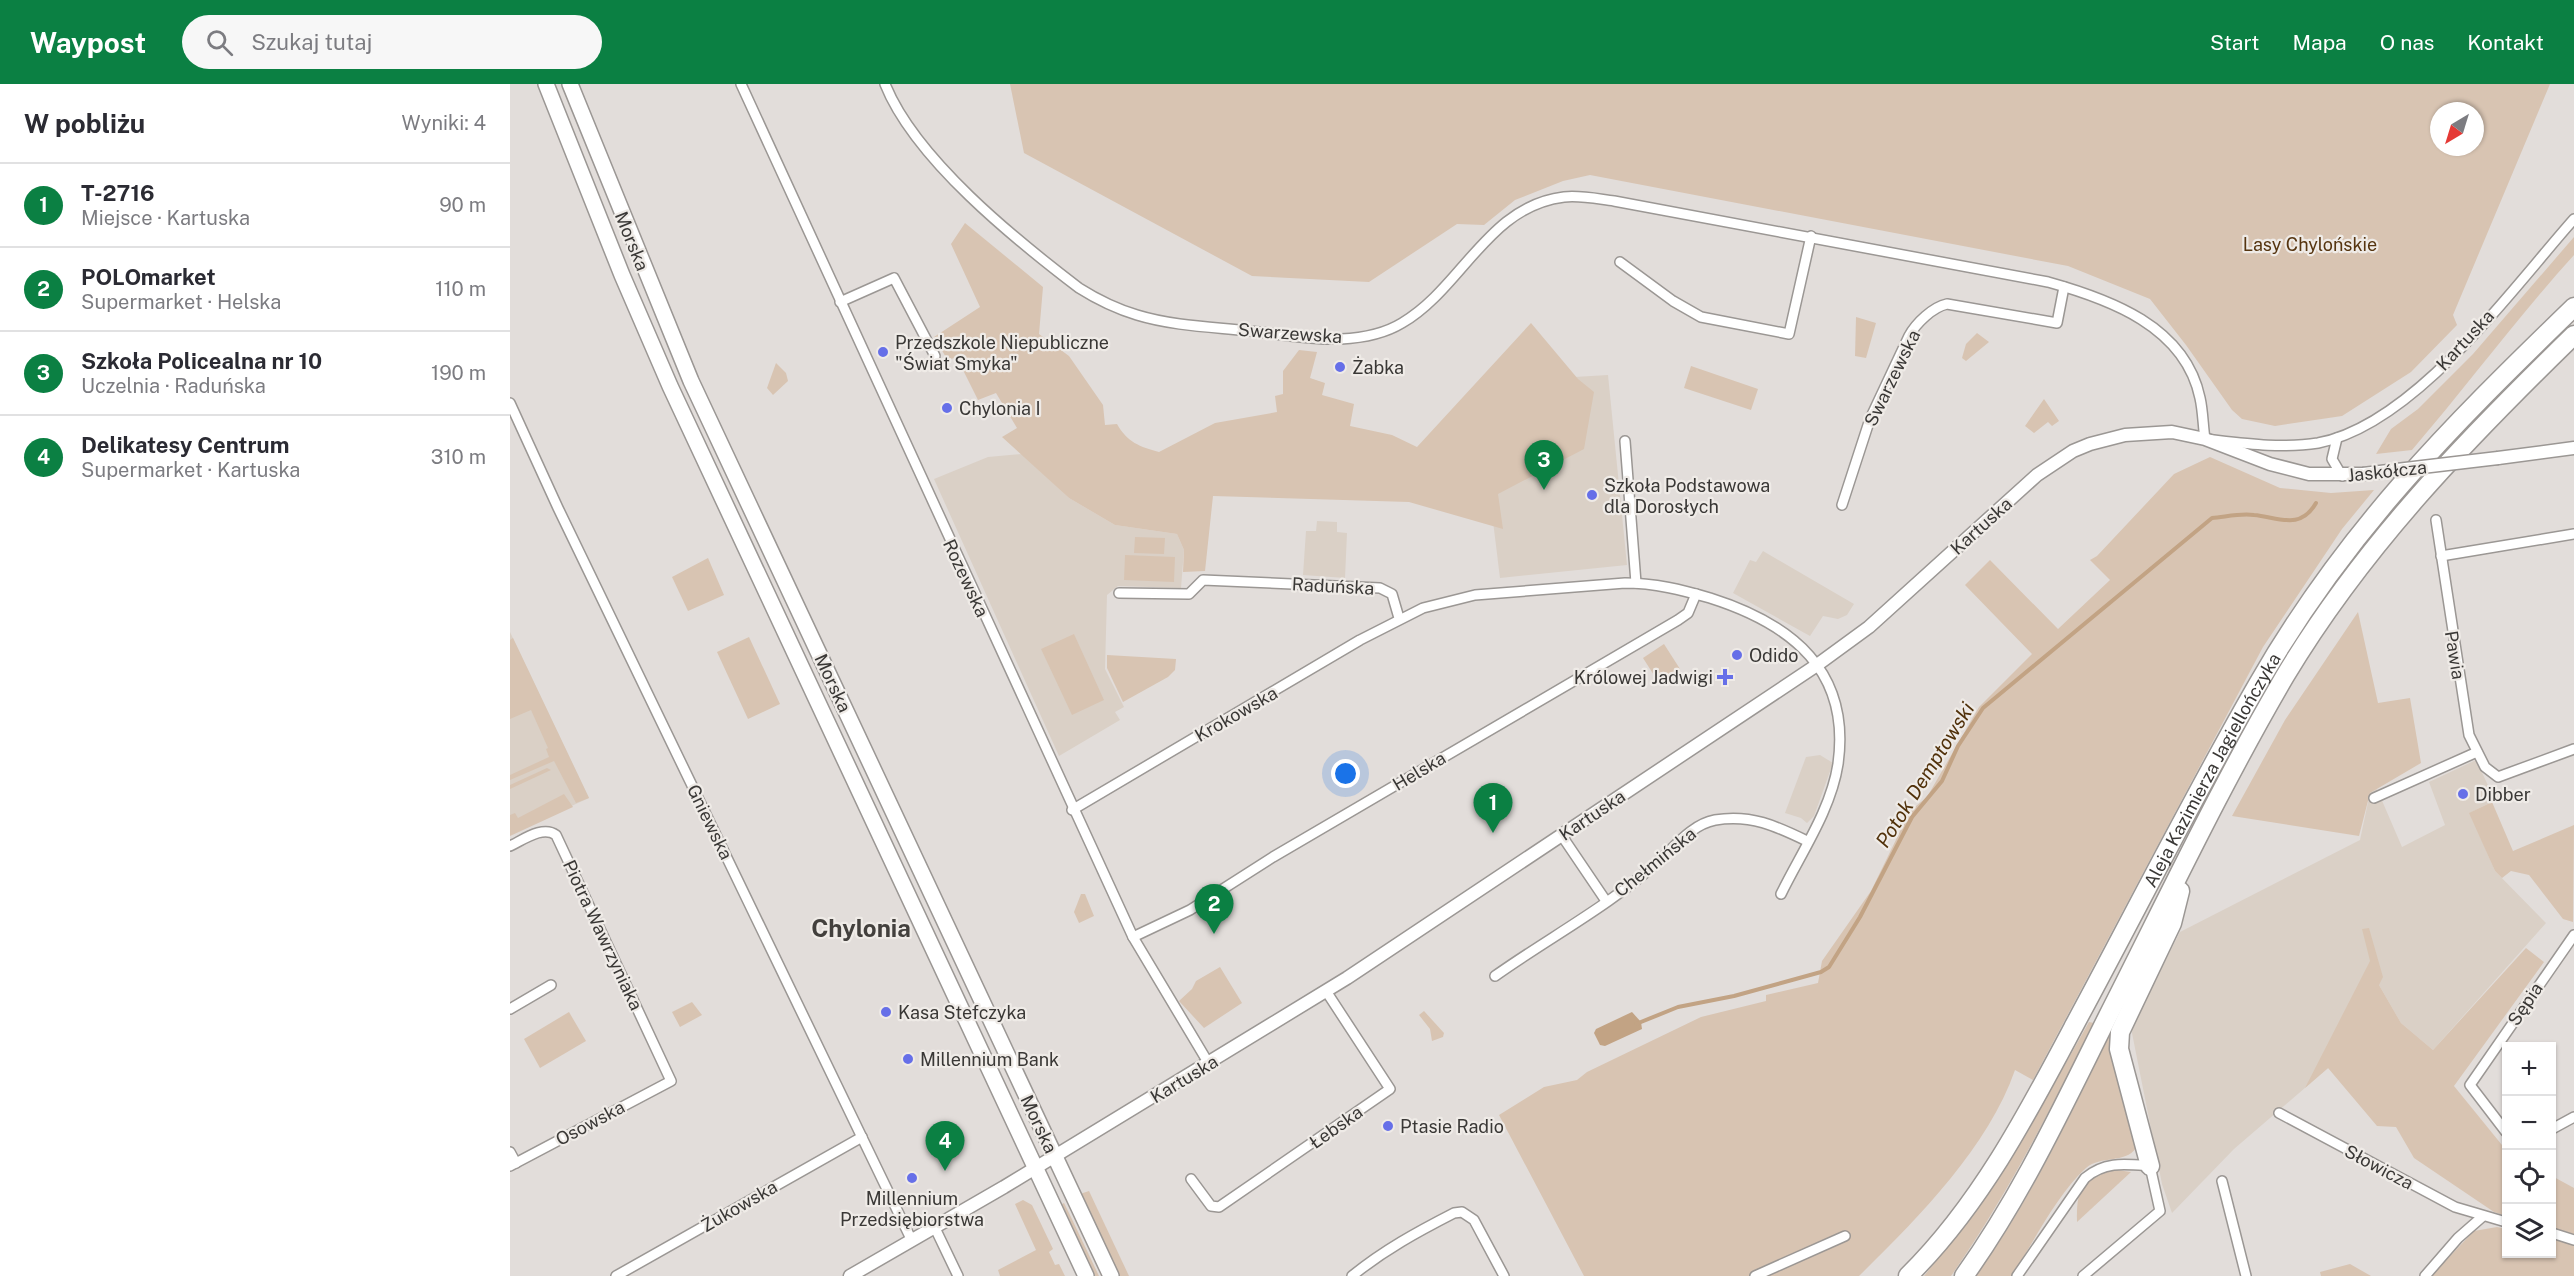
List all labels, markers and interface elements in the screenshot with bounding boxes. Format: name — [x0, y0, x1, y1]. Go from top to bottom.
search box — [182, 15, 602, 69]
text: Waypost — [30, 26, 146, 59]
icon: search — [203, 26, 236, 59]
text: Szukaj tutaj — [251, 29, 372, 55]
text: Start — [2210, 30, 2260, 55]
text: Mapa — [2293, 30, 2347, 55]
text: O nas — [2380, 30, 2434, 55]
text: Kontakt — [2467, 30, 2544, 55]
north arrow — [2430, 102, 2484, 156]
text: W pobliżu — [24, 108, 145, 139]
text: Wyniki: 4 — [402, 111, 486, 135]
text: T-2716 — [81, 180, 154, 206]
text: 1 — [39, 193, 48, 217]
text: 90 m — [439, 193, 486, 217]
text: Miejsce · Kartuska — [81, 206, 250, 230]
street label: Morska — [611, 208, 653, 274]
park label: Lasy Chylońskie — [2243, 234, 2377, 255]
text: POLOmarket — [81, 264, 216, 290]
text: 2 — [37, 277, 50, 301]
text: 110 m — [435, 277, 486, 301]
text: Supermarket · Helska — [81, 290, 281, 314]
street label: Kartuska — [2432, 305, 2498, 375]
street label: Swarzewska — [1237, 319, 1343, 347]
street label: Swarzewska — [1860, 326, 1924, 430]
place label: Przedszkole Niepubliczne "Świat Smyka" — [895, 332, 1109, 374]
marker: Przedszkole Niepubliczne "Świat Smyka" — [876, 345, 890, 359]
text: Szkoła Policealna nr 10 — [81, 348, 322, 374]
place label: Żabka — [1352, 356, 1404, 378]
marker: Żabka — [1333, 360, 1347, 374]
text: 3 — [37, 361, 50, 385]
text: 190 m — [431, 361, 486, 385]
text: Uczelnia · Raduńska — [81, 374, 266, 398]
place label: Chylonia I — [959, 398, 1041, 419]
marker: Chylonia I — [940, 401, 954, 415]
text: Delikatesy Centrum — [81, 432, 289, 458]
pin: 3 — [1524, 440, 1564, 490]
text: 4 — [37, 445, 50, 469]
text: 310 m — [431, 445, 486, 469]
street label: Jaskółcza — [2346, 456, 2428, 486]
text: Supermarket · Kartuska — [81, 458, 300, 482]
place label: Szkoła Podstawowa dla Dorosłych — [1604, 475, 1770, 517]
marker: Szkoła Podstawowa dla Dorosłych — [1585, 488, 1599, 502]
street label: Kartuska — [1946, 493, 2016, 559]
street label: Rozewska — [939, 536, 993, 620]
street label: Raduńska — [1291, 573, 1375, 599]
street label: Pawia — [2441, 629, 2469, 681]
place label: Odido — [1749, 645, 1798, 666]
marker: Odido — [1730, 648, 1744, 662]
street label: Aleja Kazimierza Jagiellończyka — [2139, 649, 2284, 891]
street label: Morska — [810, 651, 856, 715]
place label: Królowej Jadwigi — [1574, 667, 1713, 688]
marker: Królowej Jadwigi — [1718, 670, 1732, 684]
street label: Krokowska — [1191, 682, 1281, 746]
water label: Potok Demptowski — [1871, 698, 1979, 852]
street label: Helska — [1389, 747, 1449, 795]
your location — [1331, 759, 1360, 788]
street label: Gniewska — [683, 781, 737, 863]
pin: 1 — [1474, 784, 1512, 833]
place label: Dibber — [2475, 784, 2531, 805]
street label: Kartuska — [1555, 785, 1629, 845]
marker: Dibber — [2456, 787, 2470, 801]
street label: Chełmińska — [1610, 823, 1700, 901]
street label: Piotra Wawrzyniaka — [559, 857, 647, 1013]
pin: 2 — [1194, 884, 1234, 934]
district label: Chylonia — [811, 914, 911, 942]
street label: Sępia — [2503, 978, 2547, 1030]
place label: Kasa Stefczyka — [898, 1002, 1026, 1023]
marker: Kasa Stefczyka — [879, 1005, 893, 1019]
map controls — [2502, 1042, 2556, 1258]
button: + — [2502, 1042, 2556, 1096]
place label: Millennium Bank — [920, 1049, 1059, 1070]
street label: Kartuska — [1146, 1051, 1222, 1107]
marker: Millennium Bank — [901, 1052, 915, 1066]
street label: Morska — [1016, 1092, 1062, 1156]
street label: Osowska — [552, 1096, 628, 1150]
button: − — [2502, 1096, 2556, 1150]
street label: Łebska — [1305, 1101, 1367, 1153]
place label: Ptasie Radio — [1400, 1116, 1504, 1137]
marker: Ptasie Radio — [1381, 1119, 1395, 1133]
pin: 4 — [926, 1122, 964, 1171]
street label: Słowicza — [2341, 1140, 2417, 1194]
button: locate — [2502, 1150, 2556, 1204]
marker: Millennium Przedsiębiorstwa — [905, 1171, 919, 1185]
street label: Żukowska — [697, 1175, 781, 1236]
place label: Millennium Przedsiębiorstwa — [840, 1188, 984, 1230]
button: layers — [2502, 1204, 2556, 1258]

